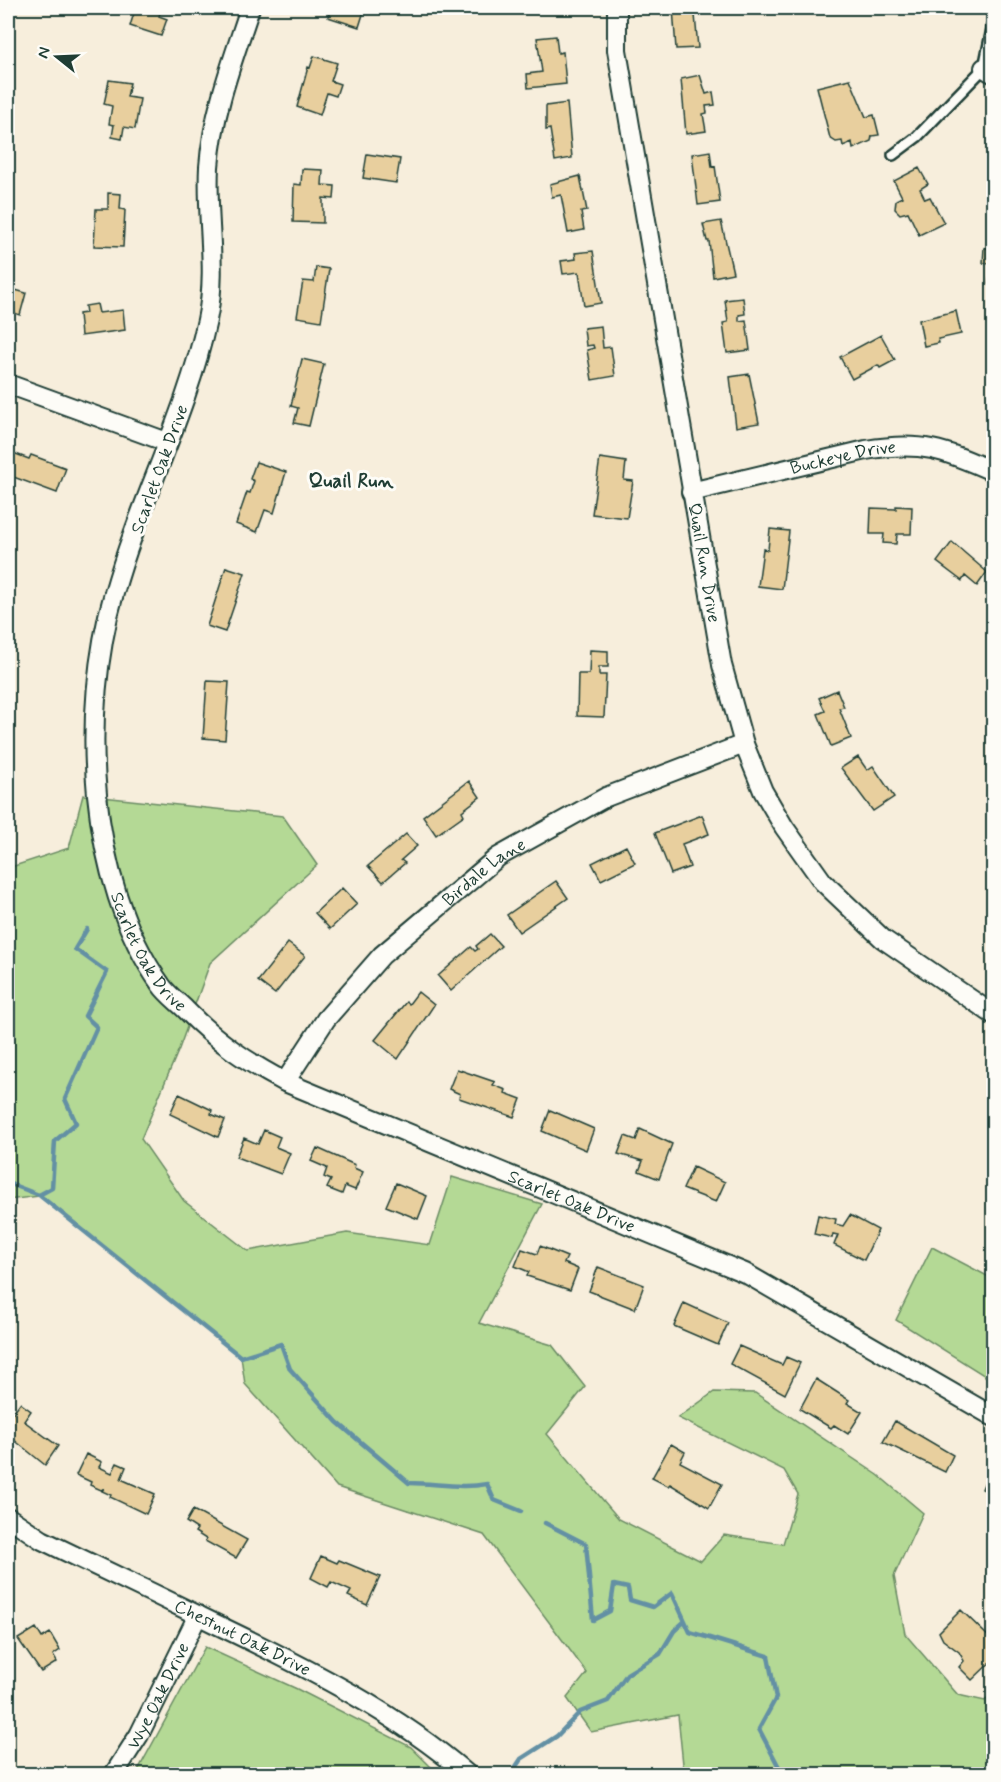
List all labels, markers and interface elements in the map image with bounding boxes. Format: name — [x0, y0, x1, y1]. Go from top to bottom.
north arrow — [27, 27, 87, 87]
text: N — [33, 45, 56, 61]
street label: Scarlet Oak Drive — [125, 402, 194, 537]
street label: Buckeye Drive — [788, 436, 897, 481]
district label: Quail Run — [309, 468, 394, 495]
street label: Quail Run Drive — [682, 501, 726, 624]
street label: Birdale Lane — [438, 833, 530, 912]
street label: Scarlet Oak Drive — [104, 889, 192, 1018]
street label: Scarlet Oak Drive — [504, 1165, 639, 1239]
street label: Chestnut Oak Drive — [170, 1594, 315, 1682]
street label: Wye Oak Drive — [122, 1639, 196, 1754]

